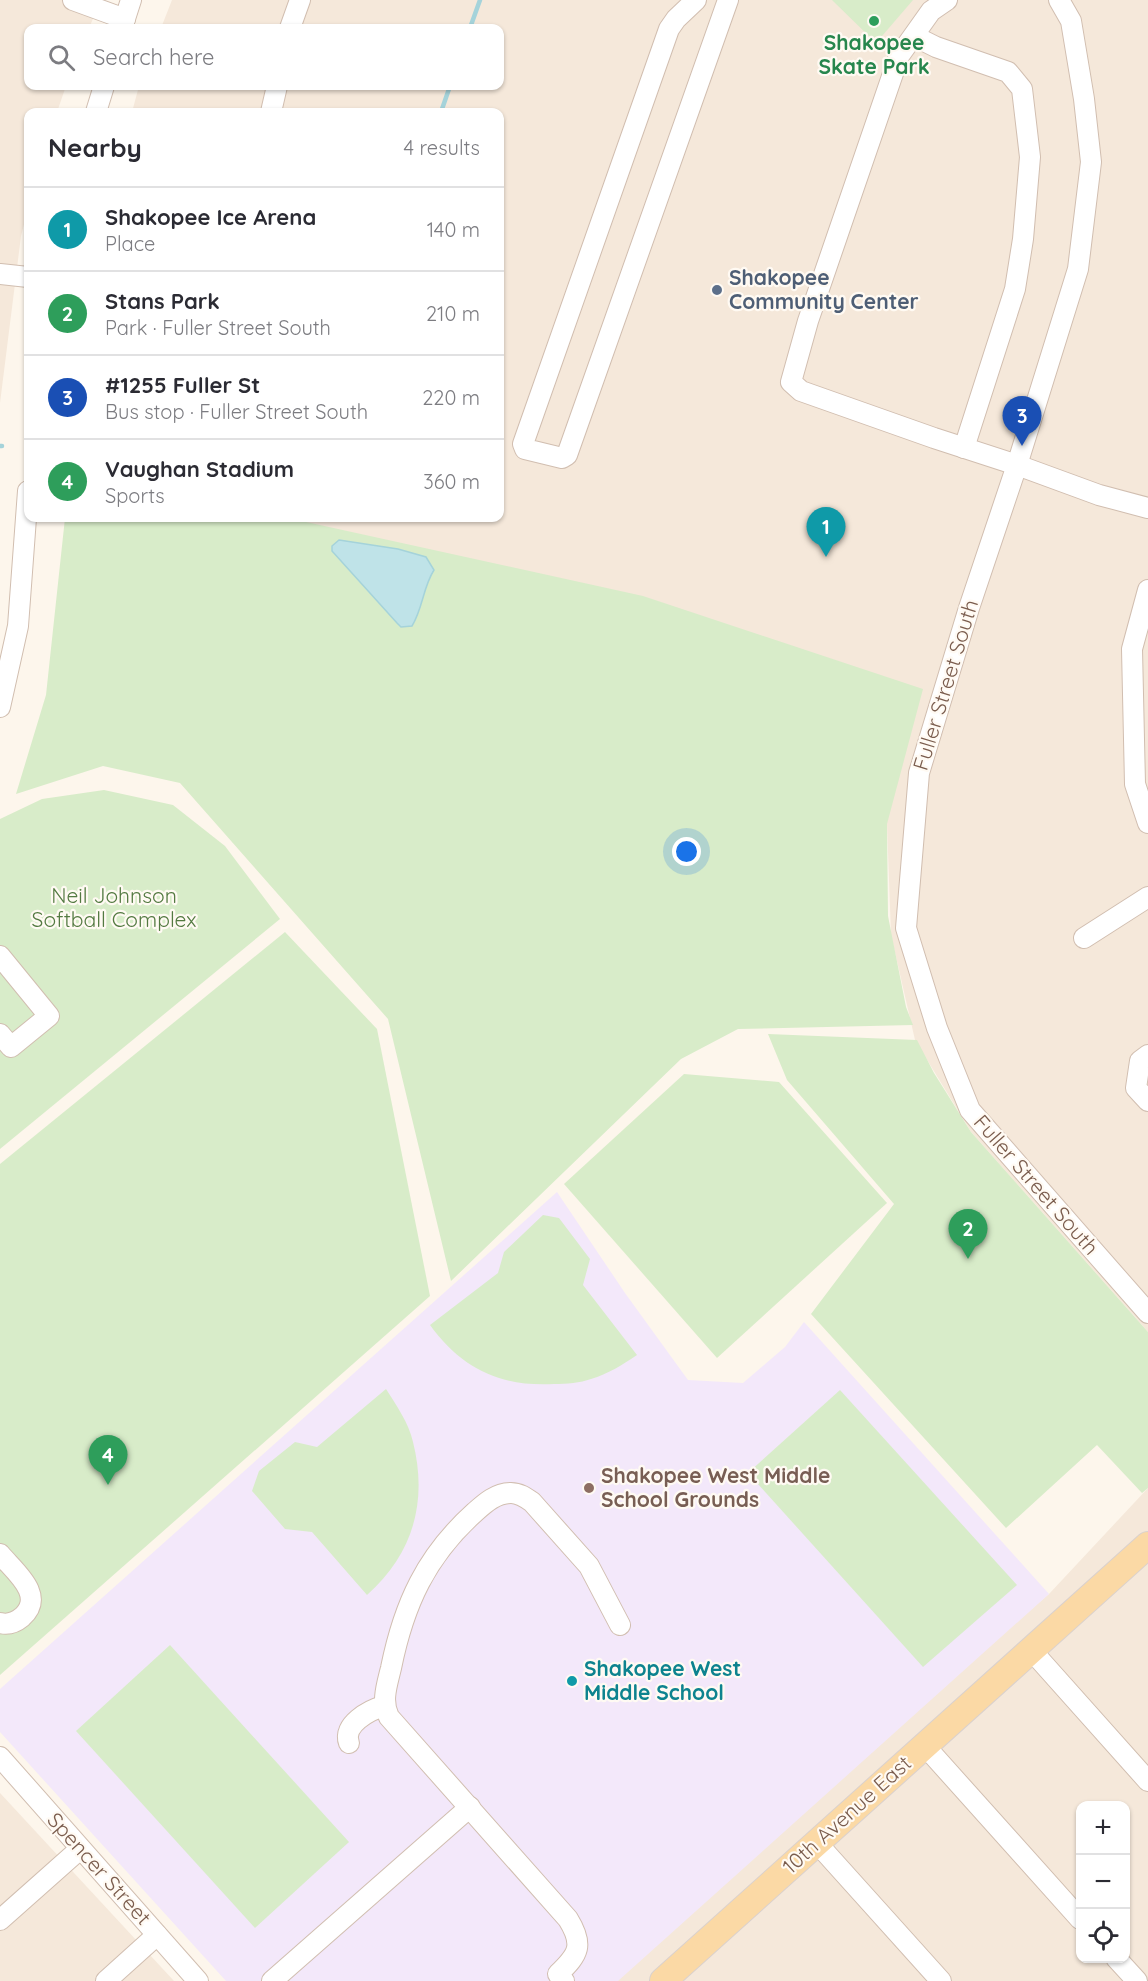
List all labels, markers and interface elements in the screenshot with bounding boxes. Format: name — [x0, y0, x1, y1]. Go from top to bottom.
marker: Shakopee Skate Park — [867, 14, 881, 28]
search box — [24, 24, 504, 90]
place label: Shakopee Skate Park — [818, 29, 930, 79]
icon: search — [45, 41, 78, 74]
text: Search here — [93, 43, 214, 71]
text: Nearby — [48, 131, 142, 164]
text: 4 results — [404, 135, 480, 160]
text: Shakopee Ice Arena — [105, 203, 316, 231]
text: 1 — [64, 217, 71, 242]
text: 140 m — [427, 217, 480, 242]
text: Place — [105, 231, 155, 256]
place label: Shakopee Community Center — [729, 264, 919, 314]
marker: Shakopee Community Center — [710, 283, 724, 297]
text: Stans Park — [105, 287, 220, 315]
text: 2 — [62, 301, 73, 326]
text: 210 m — [426, 301, 480, 326]
text: Park · Fuller Street South — [105, 315, 331, 340]
text: #1255 Fuller St — [105, 371, 260, 399]
text: 3 — [62, 385, 73, 410]
text: 220 m — [422, 385, 480, 410]
pin: 3 — [1002, 396, 1042, 446]
text: Bus stop · Fuller Street South — [105, 399, 368, 424]
text: Vaughan Stadium — [105, 455, 294, 483]
text: 4 — [62, 469, 73, 494]
text: 360 m — [423, 469, 480, 494]
text: Sports — [105, 483, 165, 508]
pin: 1 — [806, 508, 846, 557]
street label: Fuller Street South — [907, 596, 983, 773]
your location — [672, 837, 701, 866]
park label: Neil Johnson Softball Complex — [32, 882, 196, 932]
street label: Fuller Street South — [969, 1109, 1105, 1260]
pin: 2 — [948, 1210, 988, 1259]
pin: 4 — [88, 1436, 128, 1485]
place label: Shakopee West Middle School Grounds — [601, 1462, 830, 1512]
marker: Shakopee West Middle School Grounds — [582, 1481, 596, 1495]
place label: Shakopee West Middle School — [584, 1655, 741, 1705]
marker: Shakopee West Middle School — [565, 1674, 579, 1688]
street label: 10th Avenue East — [777, 1750, 916, 1879]
map controls — [1076, 1801, 1130, 1963]
button: + — [1076, 1801, 1130, 1855]
street label: Spencer Street — [42, 1807, 157, 1930]
button: − — [1076, 1855, 1130, 1909]
button: locate — [1076, 1909, 1130, 1963]

